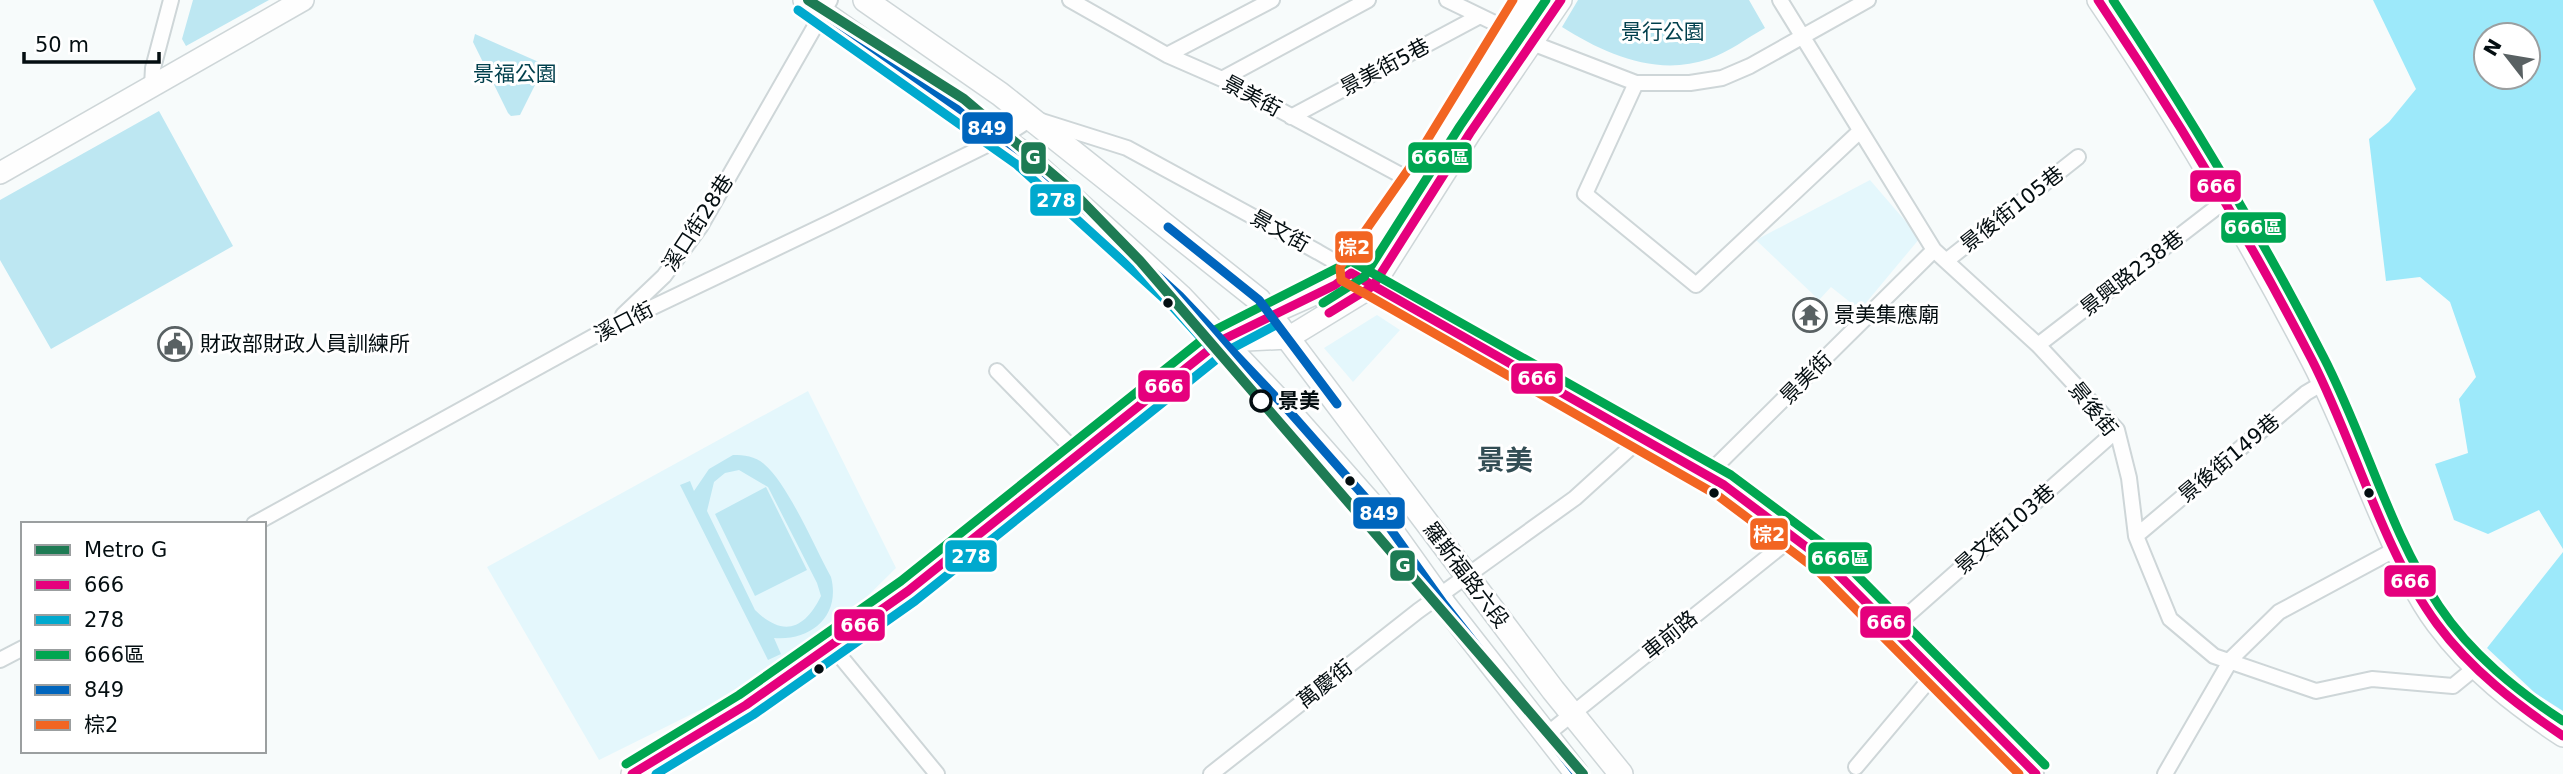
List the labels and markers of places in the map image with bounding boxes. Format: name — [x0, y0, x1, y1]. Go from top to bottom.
unlabelled marker — [1161, 296, 1175, 310]
temple icon: 景美集應廟 — [1791, 296, 1829, 334]
place label: 景美集應廟 — [1834, 303, 1939, 327]
public building icon: 財政部財政人員訓練所 — [156, 325, 194, 363]
place label: 財政部財政人員訓練所 — [200, 332, 410, 356]
place label: 景美 — [1278, 389, 1320, 413]
marker: 景美 — [1250, 390, 1272, 412]
unlabelled marker — [1343, 474, 1357, 488]
unlabelled marker — [1707, 486, 1721, 500]
unlabelled marker — [2362, 486, 2376, 500]
unlabelled marker — [812, 662, 826, 676]

